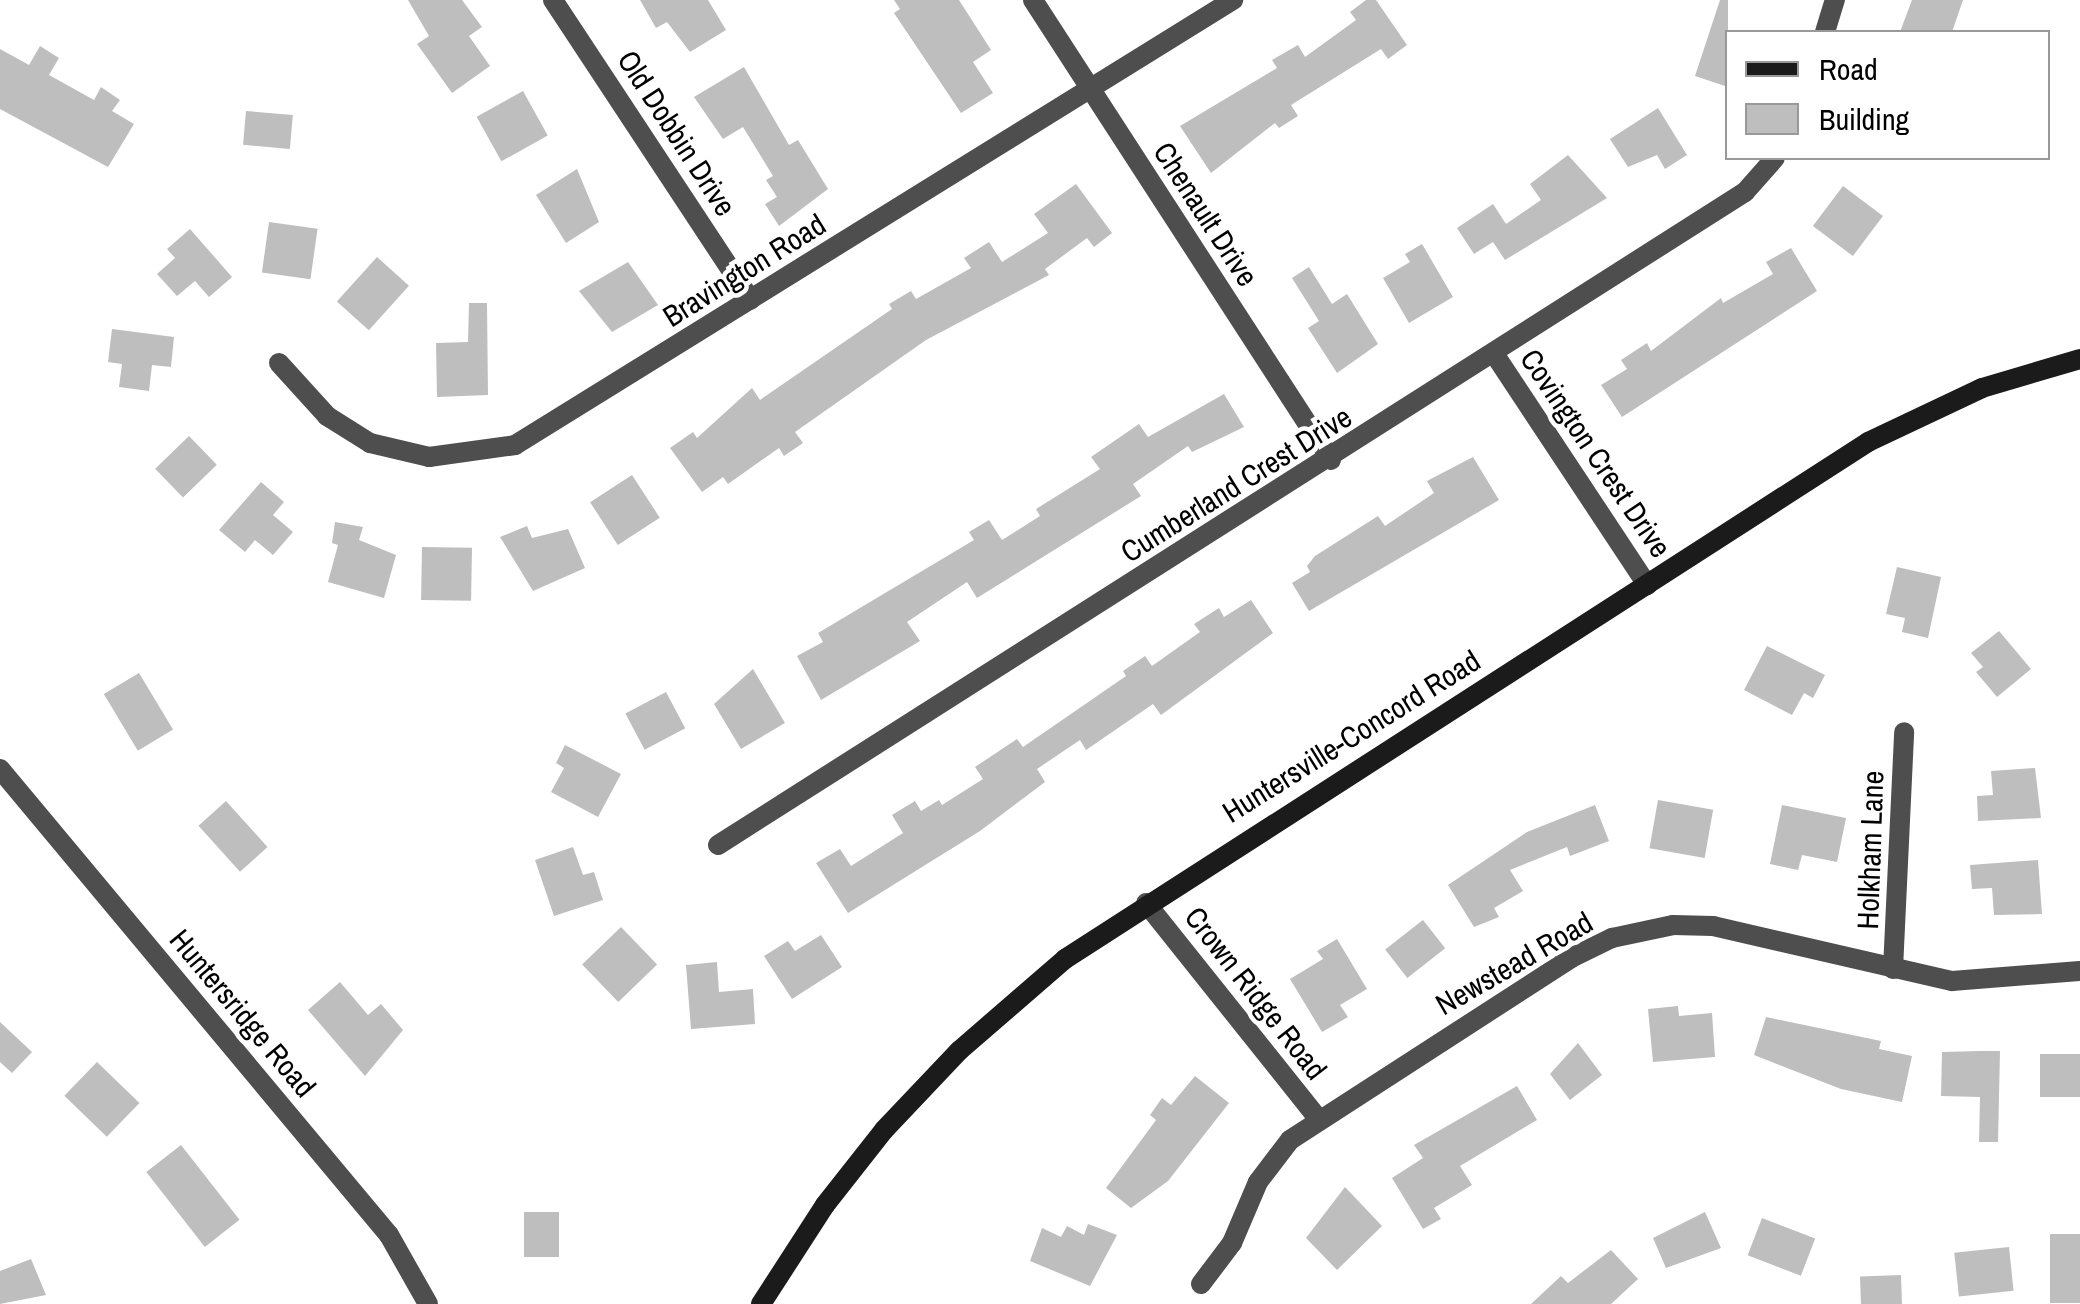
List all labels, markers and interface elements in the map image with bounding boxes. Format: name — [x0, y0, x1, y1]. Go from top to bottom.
legend — [1725, 30, 2050, 160]
street label: Old Dobbin Drive — [610, 44, 744, 222]
text: Road — [1819, 49, 1878, 89]
text: Building — [1819, 99, 1909, 139]
street label: Chenault Drive — [1146, 135, 1266, 293]
street label: Bravington Road — [656, 206, 832, 334]
street label: Covington Crest Drive — [1513, 342, 1679, 564]
street label: Cumberland Crest Drive — [1114, 398, 1358, 570]
street label: Huntersville-Concord Road — [1216, 642, 1486, 830]
street label: Holkham Lane — [1849, 770, 1891, 930]
street label: Crown Ridge Road — [1177, 899, 1335, 1087]
street label: Newstead Road — [1429, 904, 1599, 1022]
street label: Huntersridge Road — [162, 922, 324, 1104]

